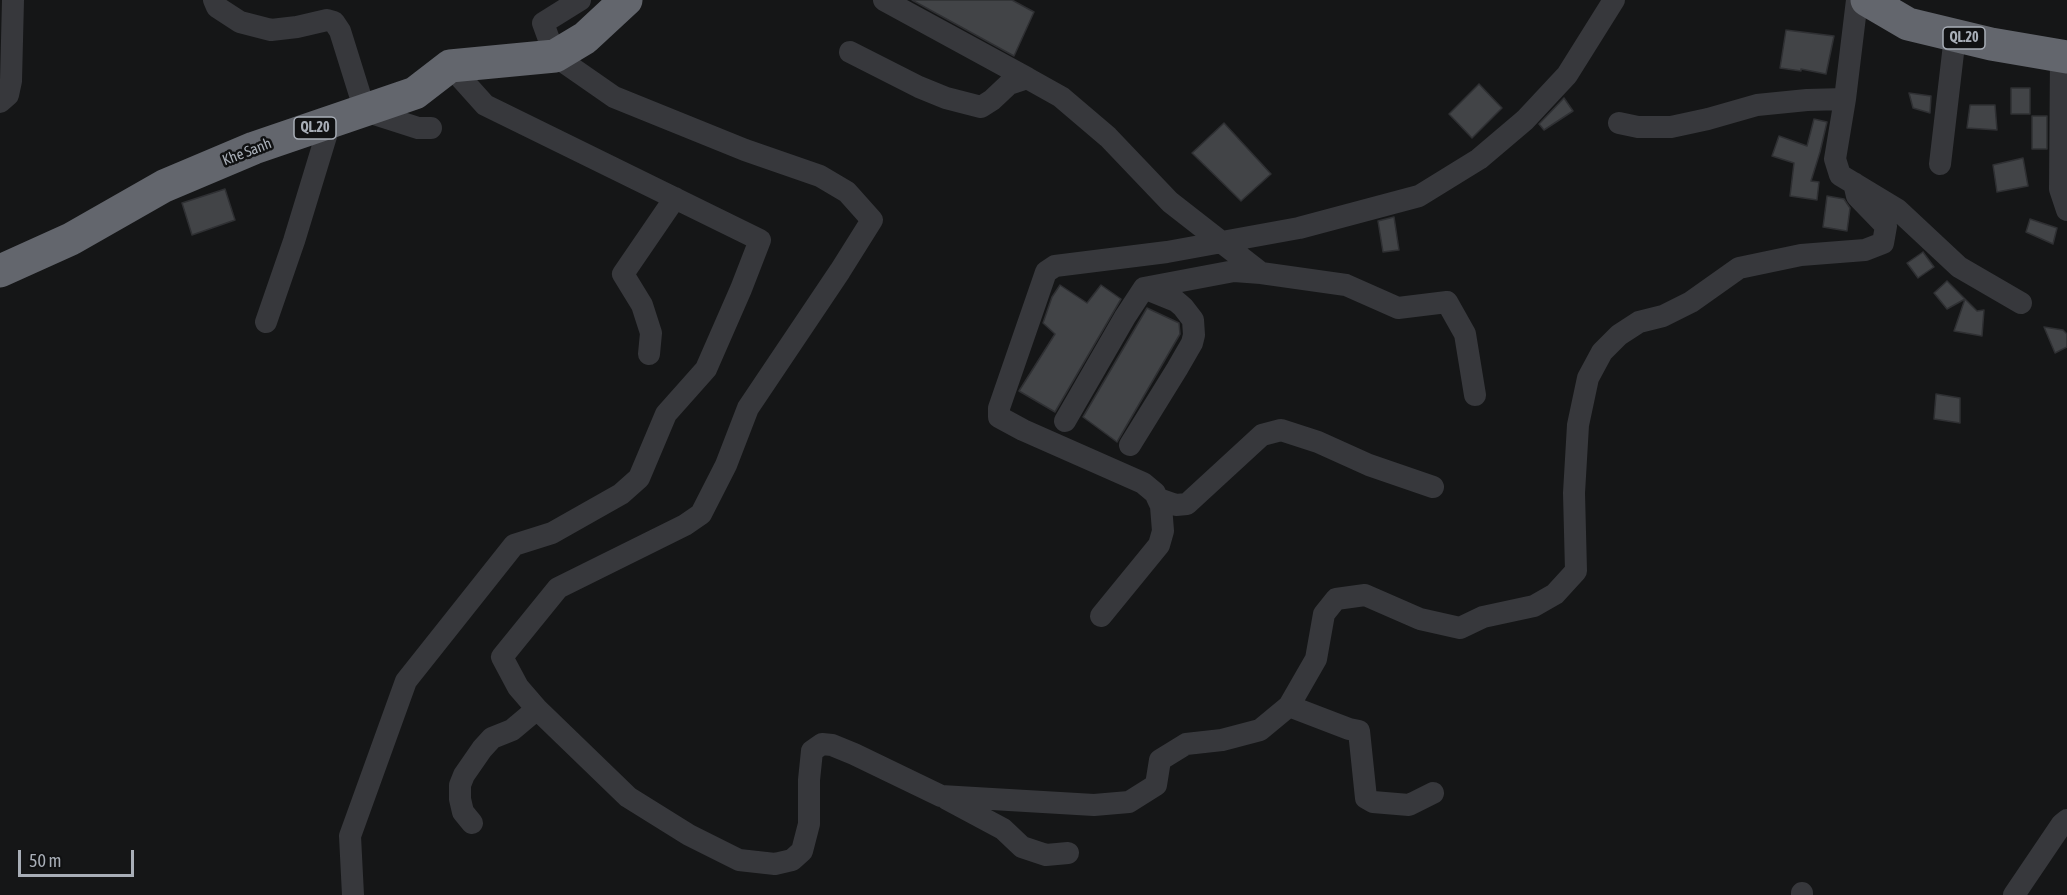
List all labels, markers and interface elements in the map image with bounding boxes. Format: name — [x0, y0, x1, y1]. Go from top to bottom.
road number: QL.20 — [1943, 27, 1985, 49]
road number: QL.20 — [294, 117, 336, 139]
street label: Khe Sanh — [220, 134, 274, 170]
scale bar — [21, 838, 136, 876]
text: 50 m — [29, 850, 61, 871]

